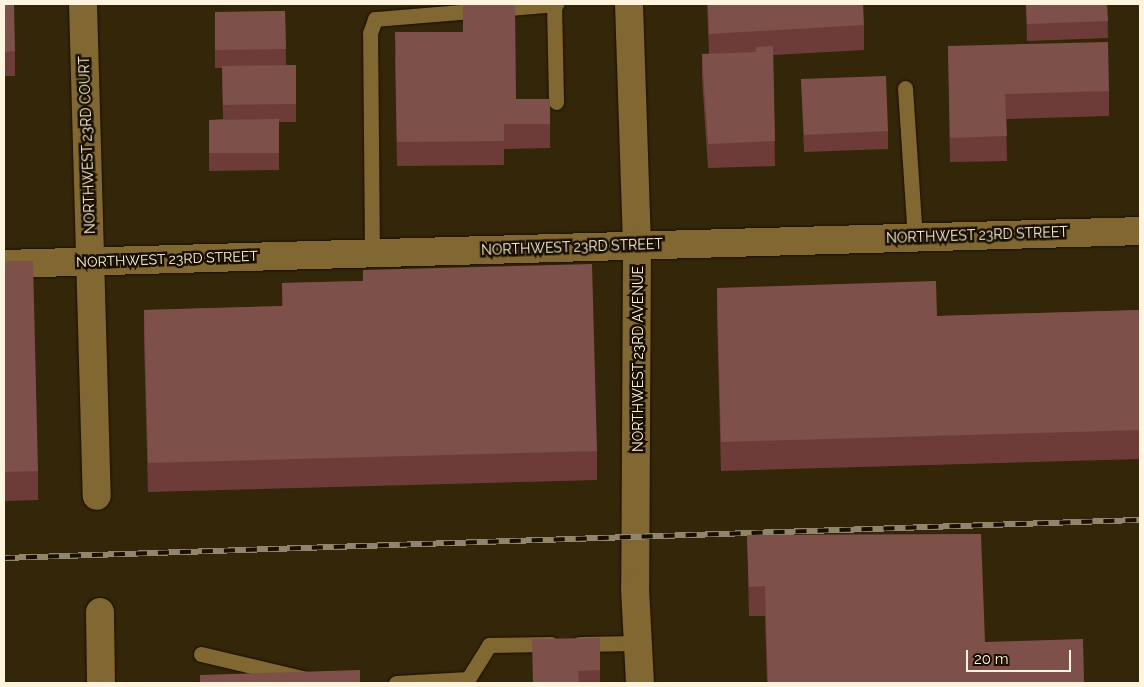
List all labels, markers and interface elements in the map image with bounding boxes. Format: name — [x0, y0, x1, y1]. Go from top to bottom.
street label: NORTHWEST 23RD COURT — [75, 55, 99, 235]
street label: NORTHWEST 23RD STREET — [886, 223, 1068, 247]
street label: NORTHWEST 23RD STREET — [481, 235, 663, 259]
street label: NORTHWEST 23RD STREET — [76, 247, 258, 271]
street label: NORTHWEST 23RD AVENUE — [630, 266, 646, 452]
scale bar — [969, 640, 1074, 672]
text: 20 m — [974, 650, 1009, 668]

